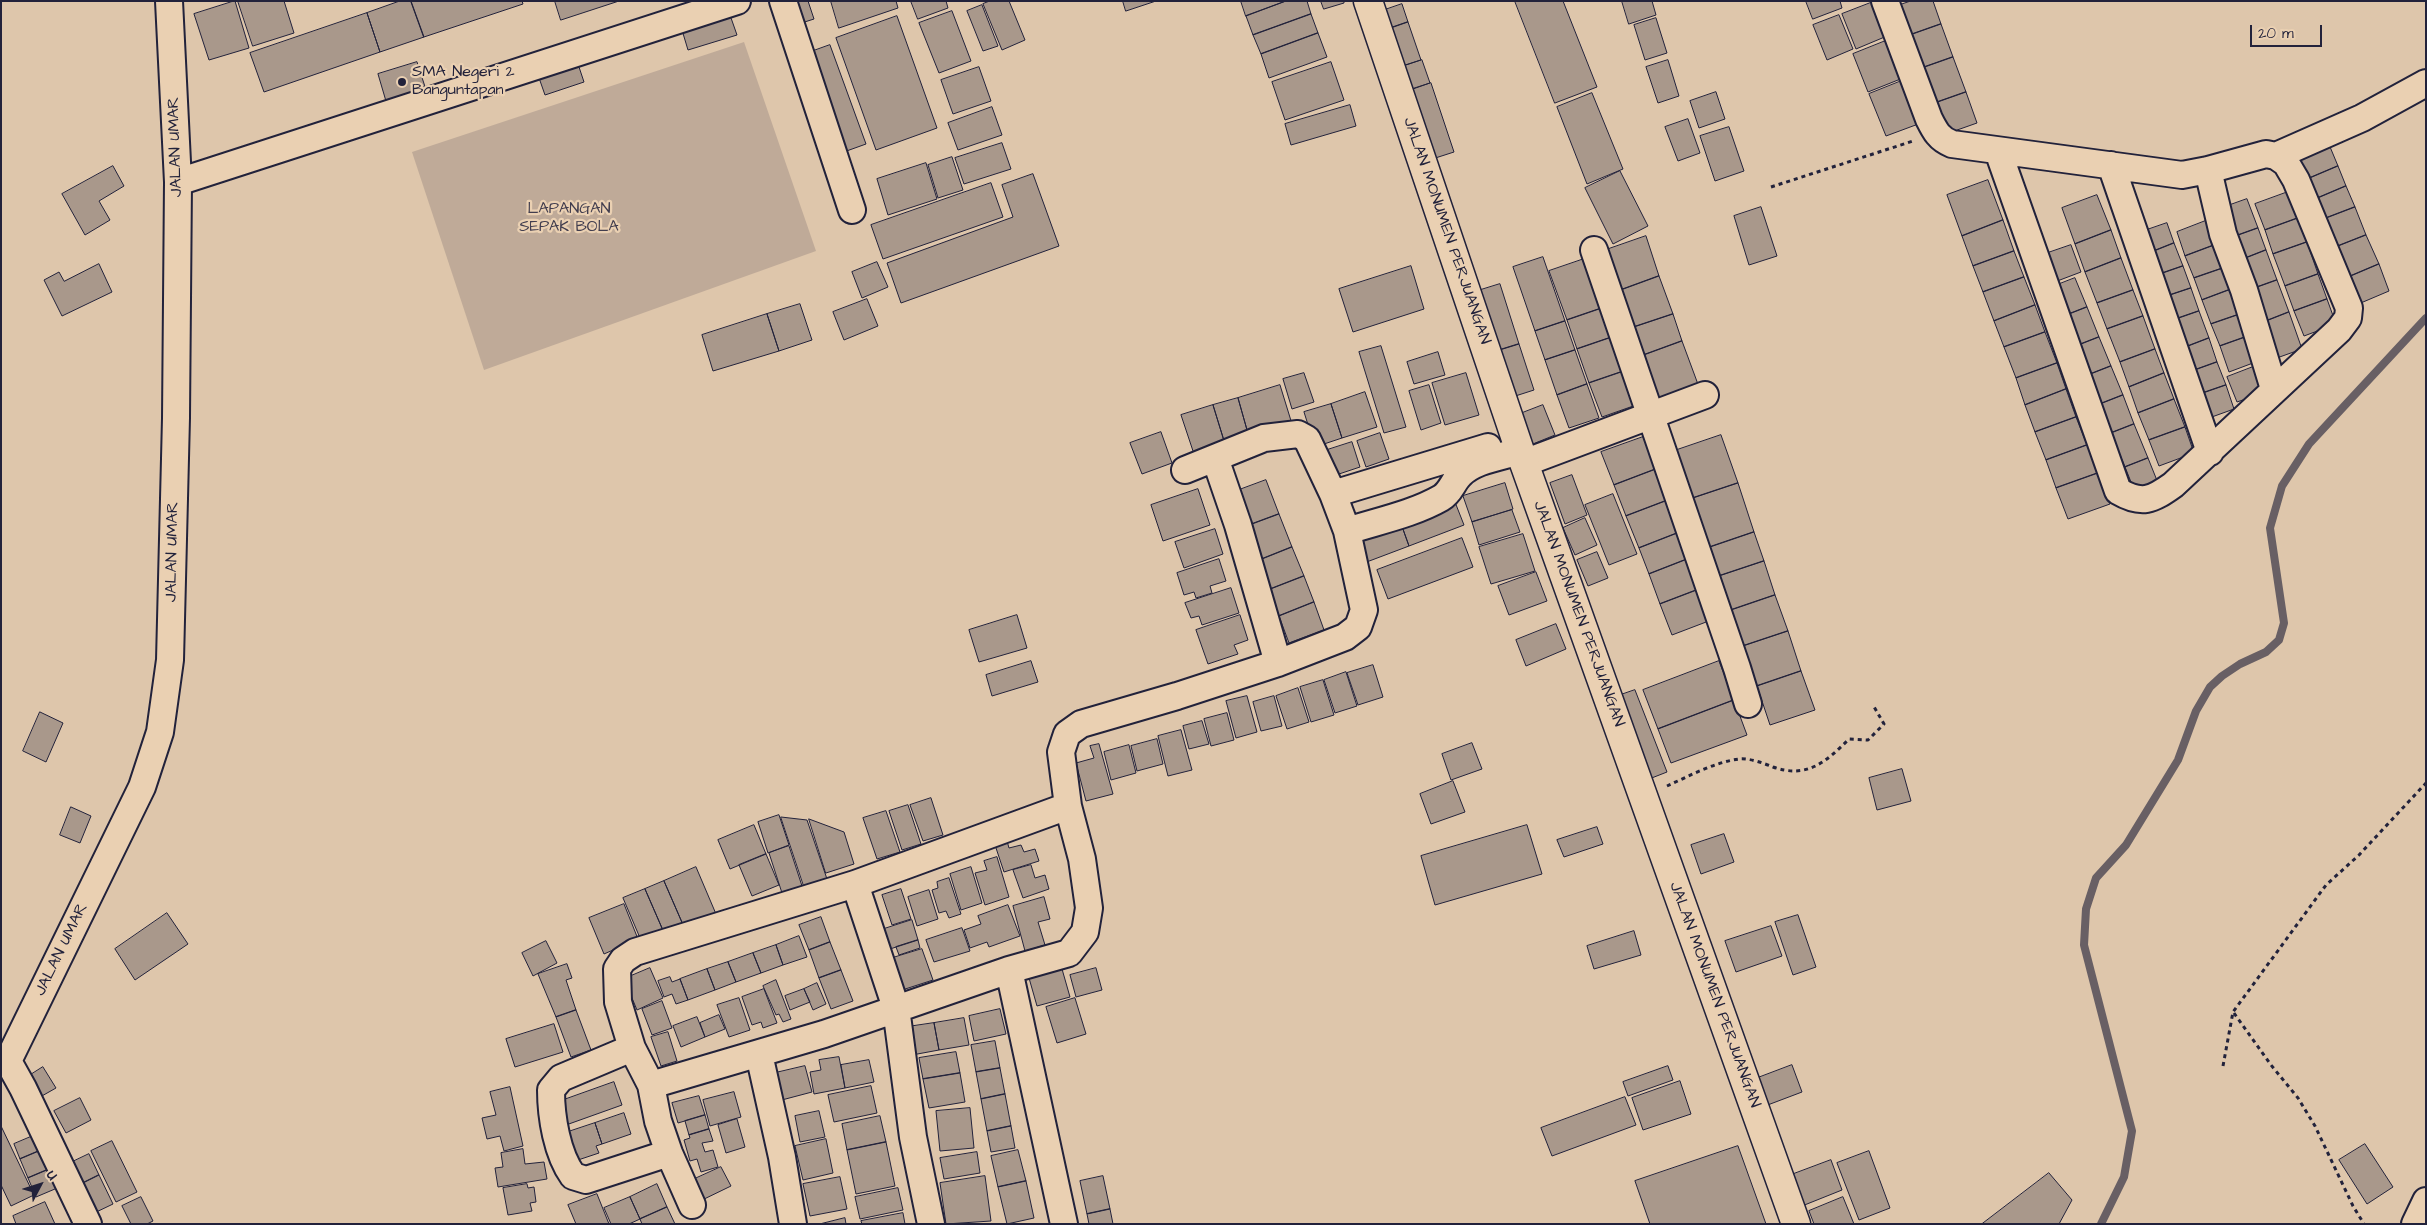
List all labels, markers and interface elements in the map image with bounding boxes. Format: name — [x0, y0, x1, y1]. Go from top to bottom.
scale bar — [2252, 15, 2324, 47]
text: 20 m — [2258, 23, 2294, 44]
place label: SMA Negeri 2 Banguntapan — [412, 63, 515, 101]
marker: SMA Negeri 2 Banguntapan — [396, 76, 408, 88]
street label: JALAN UMAR — [165, 97, 187, 197]
street label: JALAN MONUMEN PERJUANGAN — [1398, 115, 1494, 347]
park label: LAPANGAN SEPAK BOLA — [519, 200, 619, 238]
street label: JALAN MONUMEN PERJUANGAN — [1528, 499, 1628, 729]
street label: JALAN UMAR — [163, 502, 183, 602]
street label: JALAN MONUMEN PERJUANGAN — [1664, 880, 1764, 1110]
street label: JALAN UMAR — [31, 901, 93, 999]
north arrow — [15, 1160, 65, 1210]
text: U — [41, 1166, 62, 1185]

